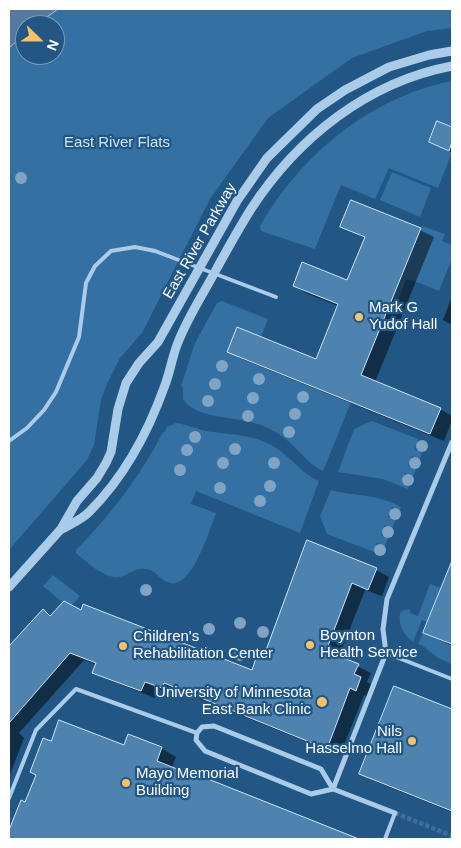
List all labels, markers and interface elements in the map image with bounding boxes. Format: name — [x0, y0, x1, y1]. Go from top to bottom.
north arrow — [15, 15, 65, 65]
text: N — [44, 38, 62, 53]
park label: East River Flats — [64, 134, 170, 152]
street label: East River Parkway — [159, 180, 241, 302]
place label: Mark G Yudof Hall — [369, 299, 437, 334]
marker: Mark G Yudof Hall — [353, 311, 365, 323]
place label: Boynton Health Service — [320, 627, 418, 662]
place label: Children's Rehabilitation Center — [133, 628, 273, 663]
marker: Boynton Health Service — [304, 639, 316, 651]
marker: Children's Rehabilitation Center — [117, 640, 129, 652]
place label: University of Minnesota East Bank Clinic — [155, 684, 311, 719]
marker: University of Minnesota East Bank Clinic — [315, 695, 329, 709]
place label: Nils Hasselmo Hall — [305, 723, 402, 758]
marker: Nils Hasselmo Hall — [406, 735, 418, 747]
place label: Mayo Memorial Building — [136, 765, 239, 800]
marker: Mayo Memorial Building — [120, 777, 132, 789]

